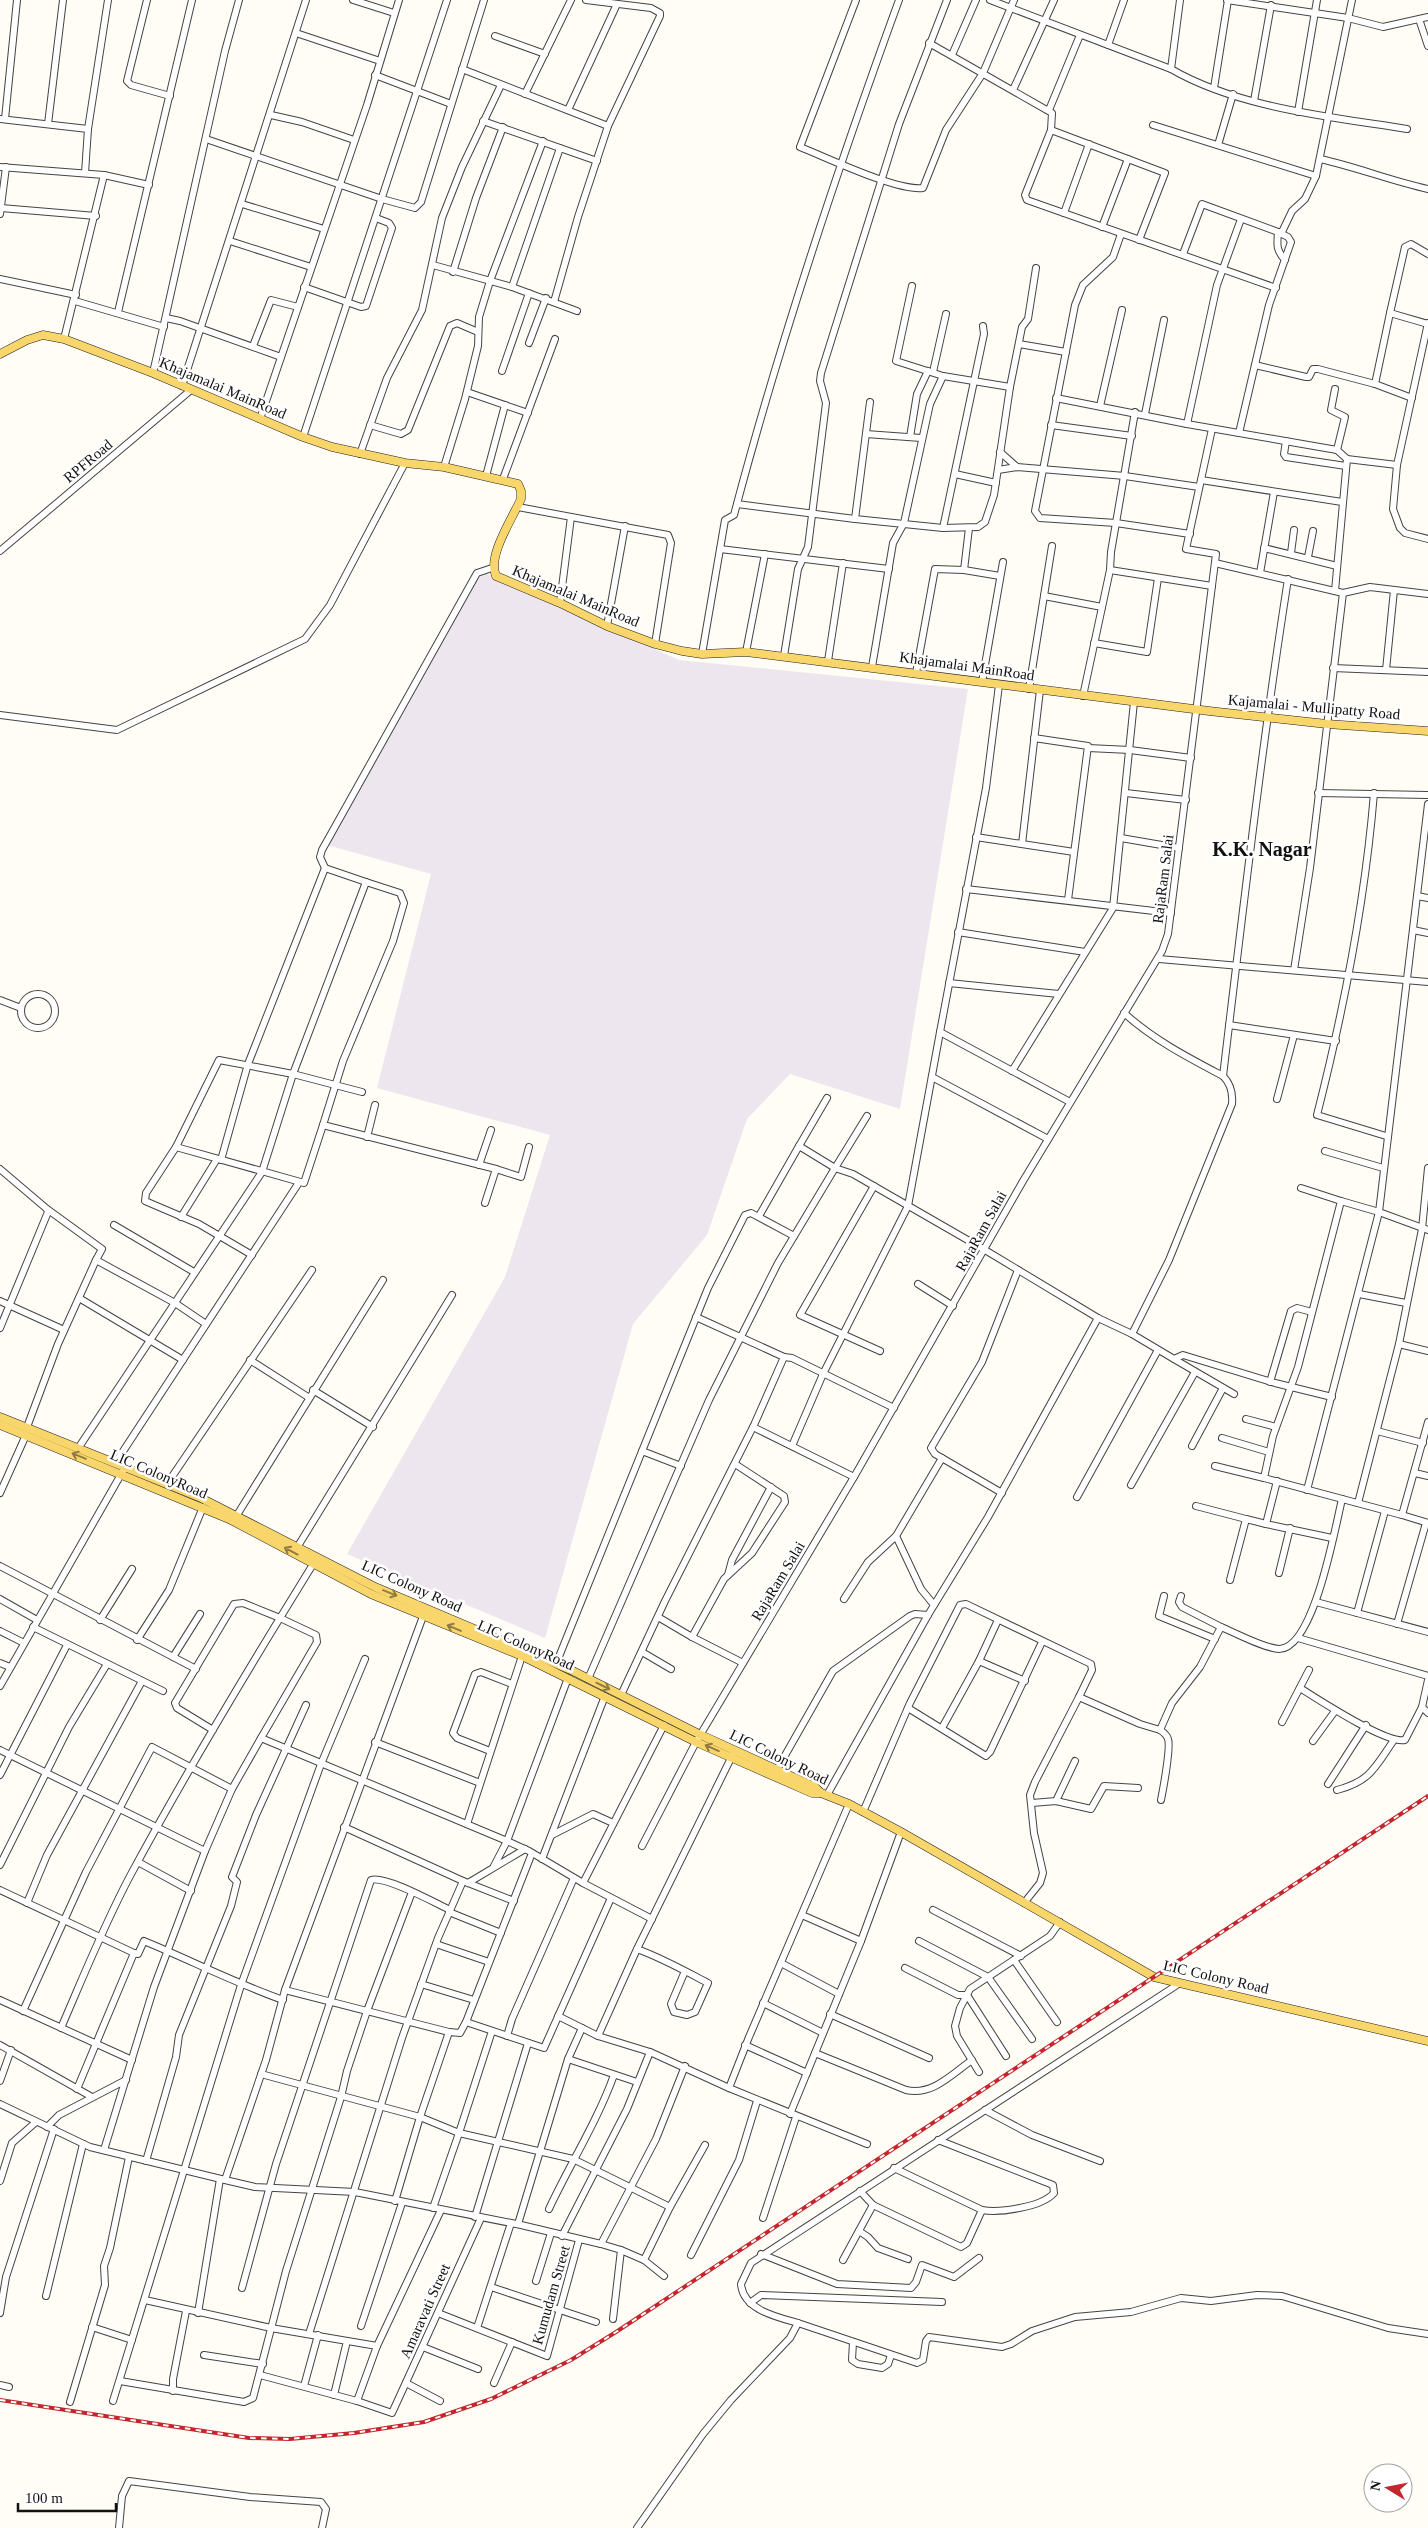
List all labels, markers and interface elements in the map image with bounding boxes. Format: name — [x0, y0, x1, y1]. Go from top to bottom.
street label: Khajamalai MainRoad — [157, 354, 289, 422]
street label: RPFRoad — [61, 436, 116, 486]
street label: Khajamalai MainRoad — [510, 562, 642, 630]
street label: Khajamalai MainRoad — [898, 649, 1036, 683]
street label: Kajamalai - Mullipatty Road — [1227, 691, 1401, 723]
street label: RajaRam Salai — [1150, 834, 1176, 924]
district label: K.K. Nagar — [1212, 838, 1312, 861]
street label: RajaRam Salai — [952, 1188, 1010, 1274]
street label: LIC ColonyRoad — [108, 1446, 210, 1502]
one-way arrow — [72, 1451, 87, 1460]
street label: RajaRam Salai — [748, 1538, 808, 1624]
one-way arrow — [284, 1546, 299, 1555]
street label: LIC Colony Road — [360, 1557, 465, 1615]
one-way arrow — [382, 1588, 397, 1598]
street label: LIC ColonyRoad — [475, 1617, 577, 1674]
one-way arrow — [447, 1623, 462, 1632]
one-way arrow — [595, 1682, 610, 1691]
street label: LIC Colony Road — [727, 1726, 831, 1788]
one-way arrow — [705, 1743, 720, 1753]
street label: LIC Colony Road — [1162, 1957, 1271, 1997]
street label: Kumudam Street — [529, 2243, 573, 2346]
street label: Amaravati Street — [397, 2260, 453, 2361]
north arrow — [1363, 2463, 1413, 2513]
scale bar — [18, 2480, 115, 2512]
text: N — [1367, 2480, 1384, 2492]
text: 100 m — [25, 2490, 63, 2506]

